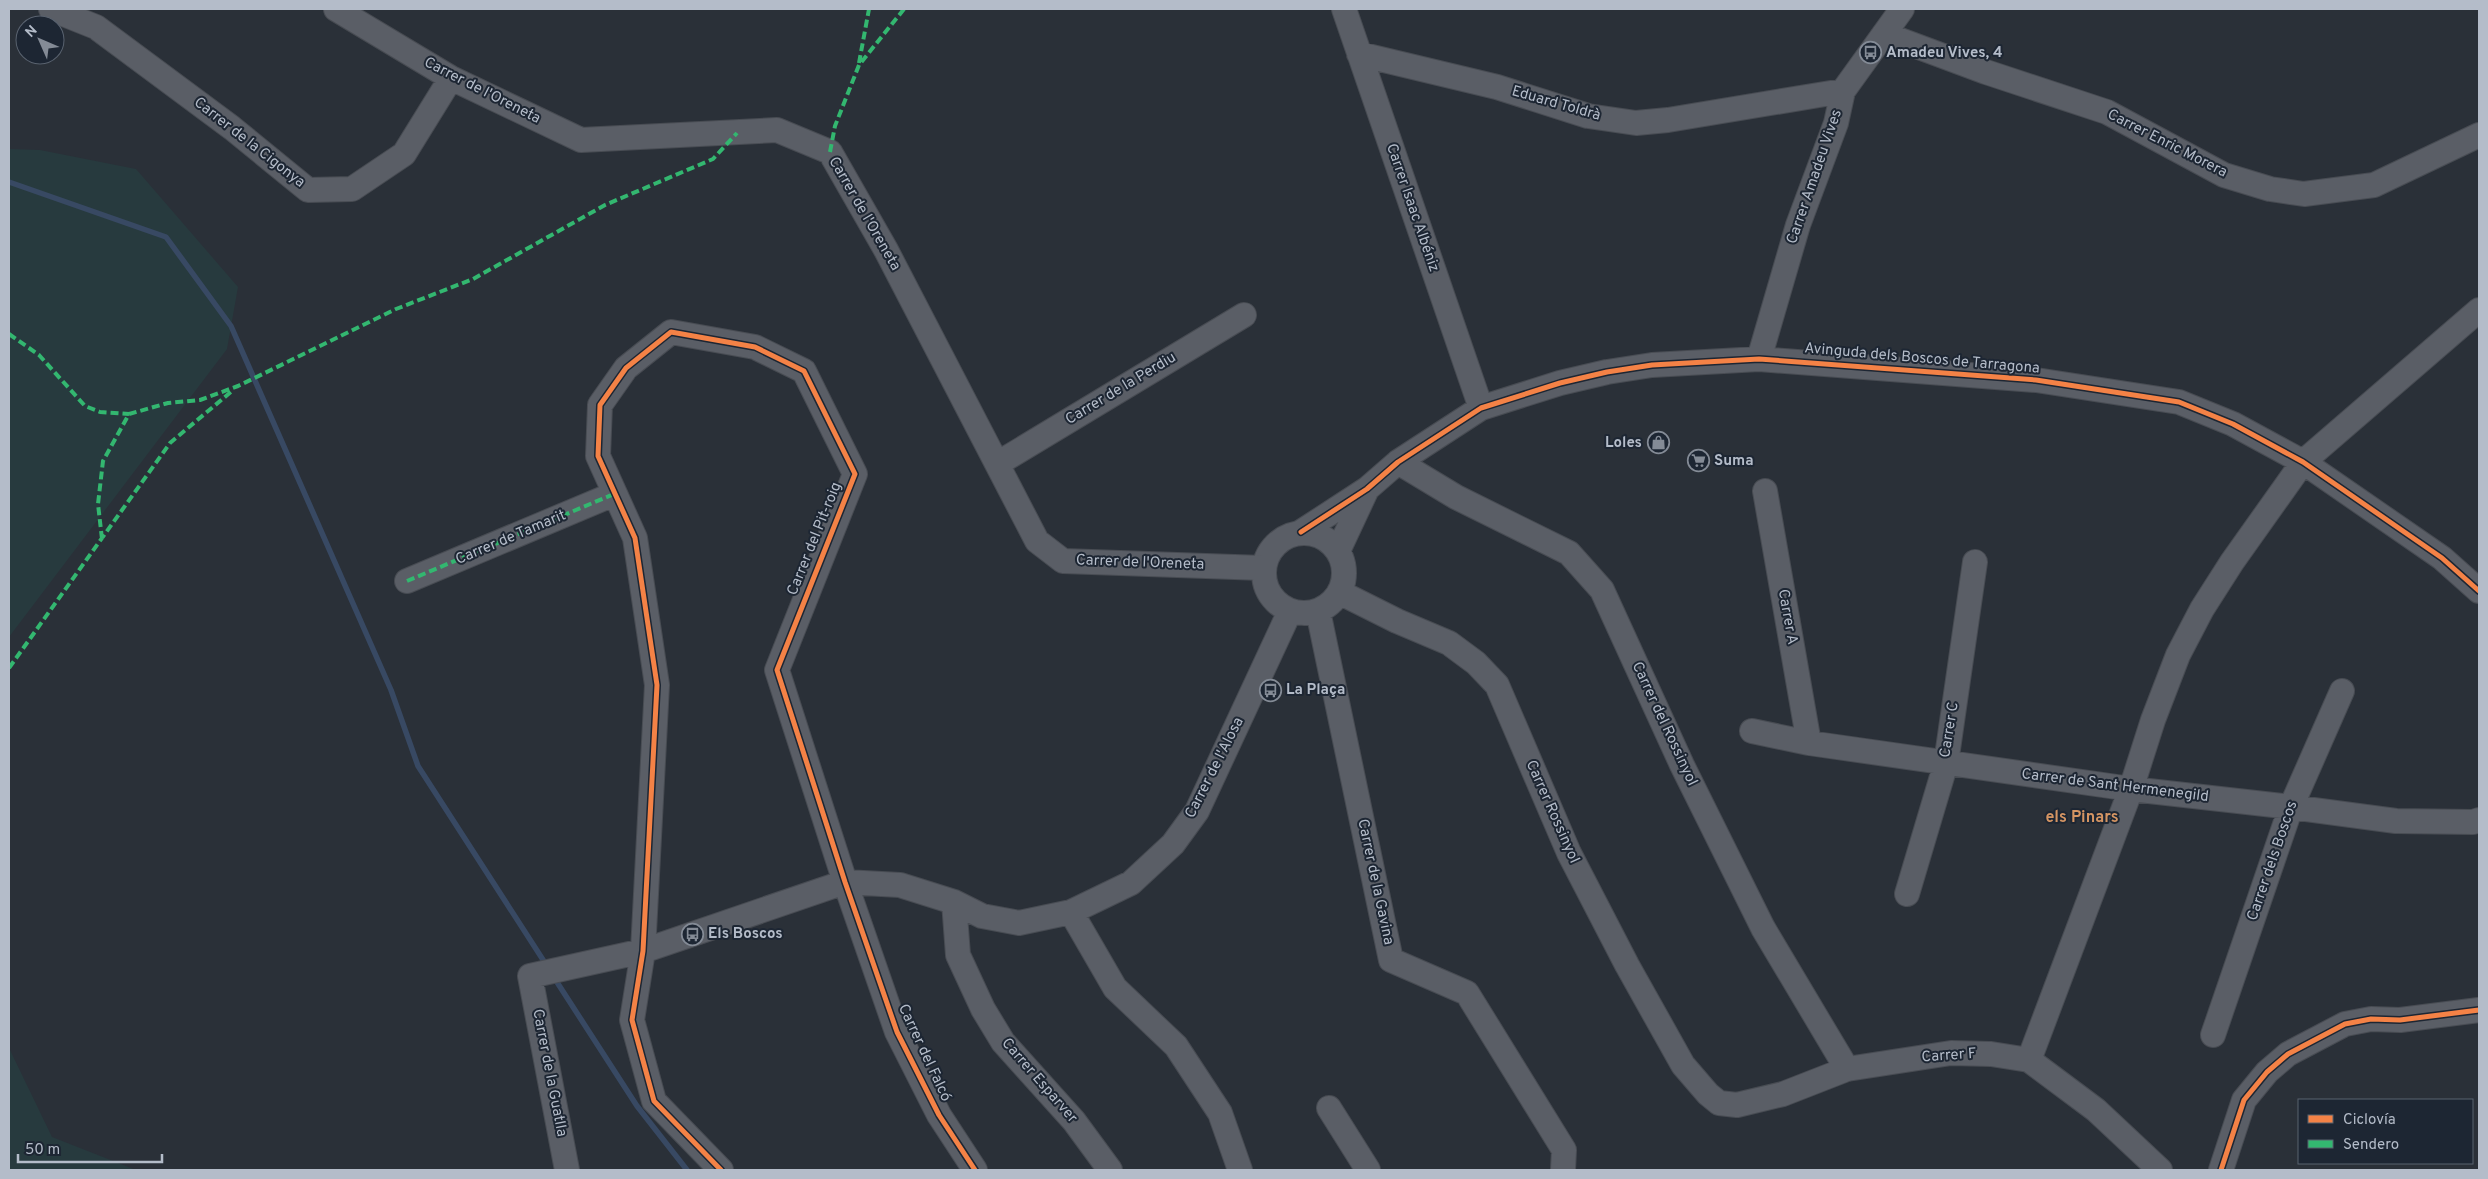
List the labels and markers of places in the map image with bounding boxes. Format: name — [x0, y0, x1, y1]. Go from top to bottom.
bus stop icon: Amadeu Vives, 4 — [1858, 41, 1882, 65]
place label: Amadeu Vives, 4 — [1886, 44, 2003, 63]
shop icon: Loles — [1646, 431, 1670, 455]
place label: Loles — [1605, 434, 1642, 453]
supermarket icon: Suma — [1686, 449, 1710, 473]
place label: Suma — [1714, 452, 1754, 471]
bus stop icon: La Plaça — [1258, 678, 1282, 702]
place label: La Plaça — [1286, 681, 1345, 700]
bus stop icon: Els Boscos — [680, 922, 704, 946]
place label: Els Boscos — [708, 925, 783, 944]

